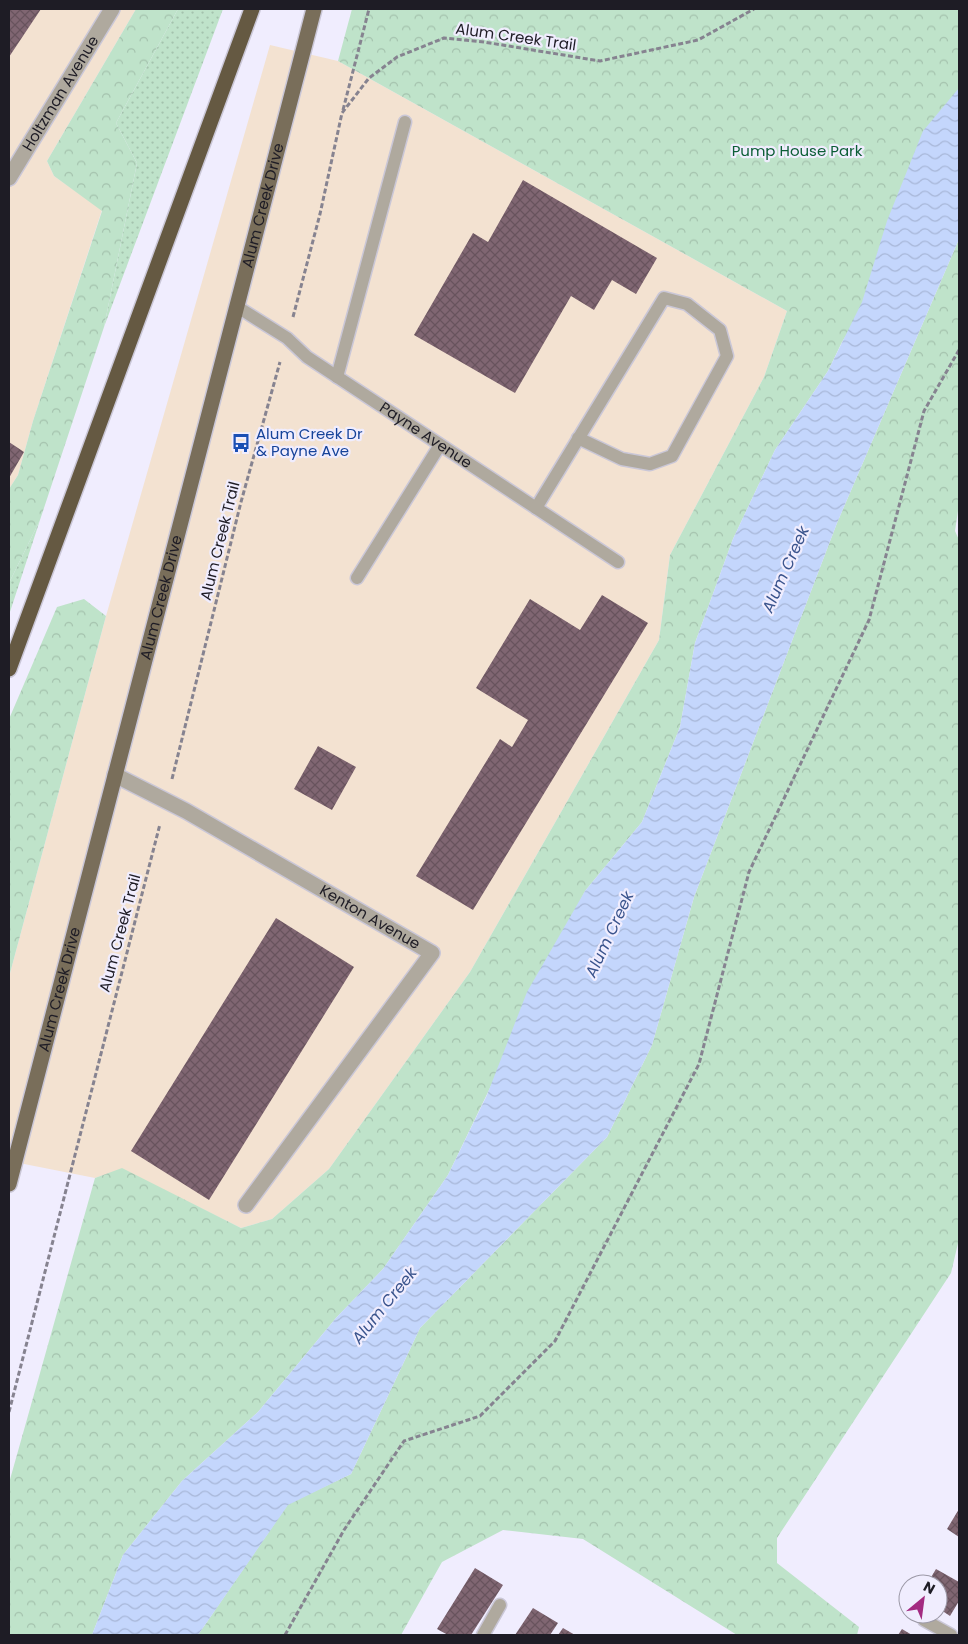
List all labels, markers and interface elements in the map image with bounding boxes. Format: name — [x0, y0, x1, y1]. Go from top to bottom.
street label: Alum Creek Trail — [454, 18, 578, 55]
street label: Holtzman Avenue — [17, 32, 103, 155]
park label: Pump House Park — [732, 140, 863, 161]
street label: Alum Creek Drive — [236, 141, 289, 270]
street label: Payne Avenue — [376, 397, 476, 473]
place label: Alum Creek Dr & Payne Ave — [256, 423, 363, 461]
bus stop icon: Alum Creek Dr & Payne Ave — [230, 432, 252, 454]
street label: Alum Creek Trail — [195, 479, 244, 602]
water label: Alum Creek — [756, 522, 815, 617]
street label: Alum Creek Drive — [135, 533, 187, 662]
street label: Alum Creek Trail — [94, 871, 145, 994]
street label: Kenton Avenue — [316, 879, 424, 954]
water label: Alum Creek — [579, 887, 640, 982]
street label: Alum Creek Drive — [33, 925, 85, 1054]
water label: Alum Creek — [346, 1262, 423, 1349]
north arrow — [898, 1574, 948, 1624]
text: N — [920, 1576, 939, 1599]

